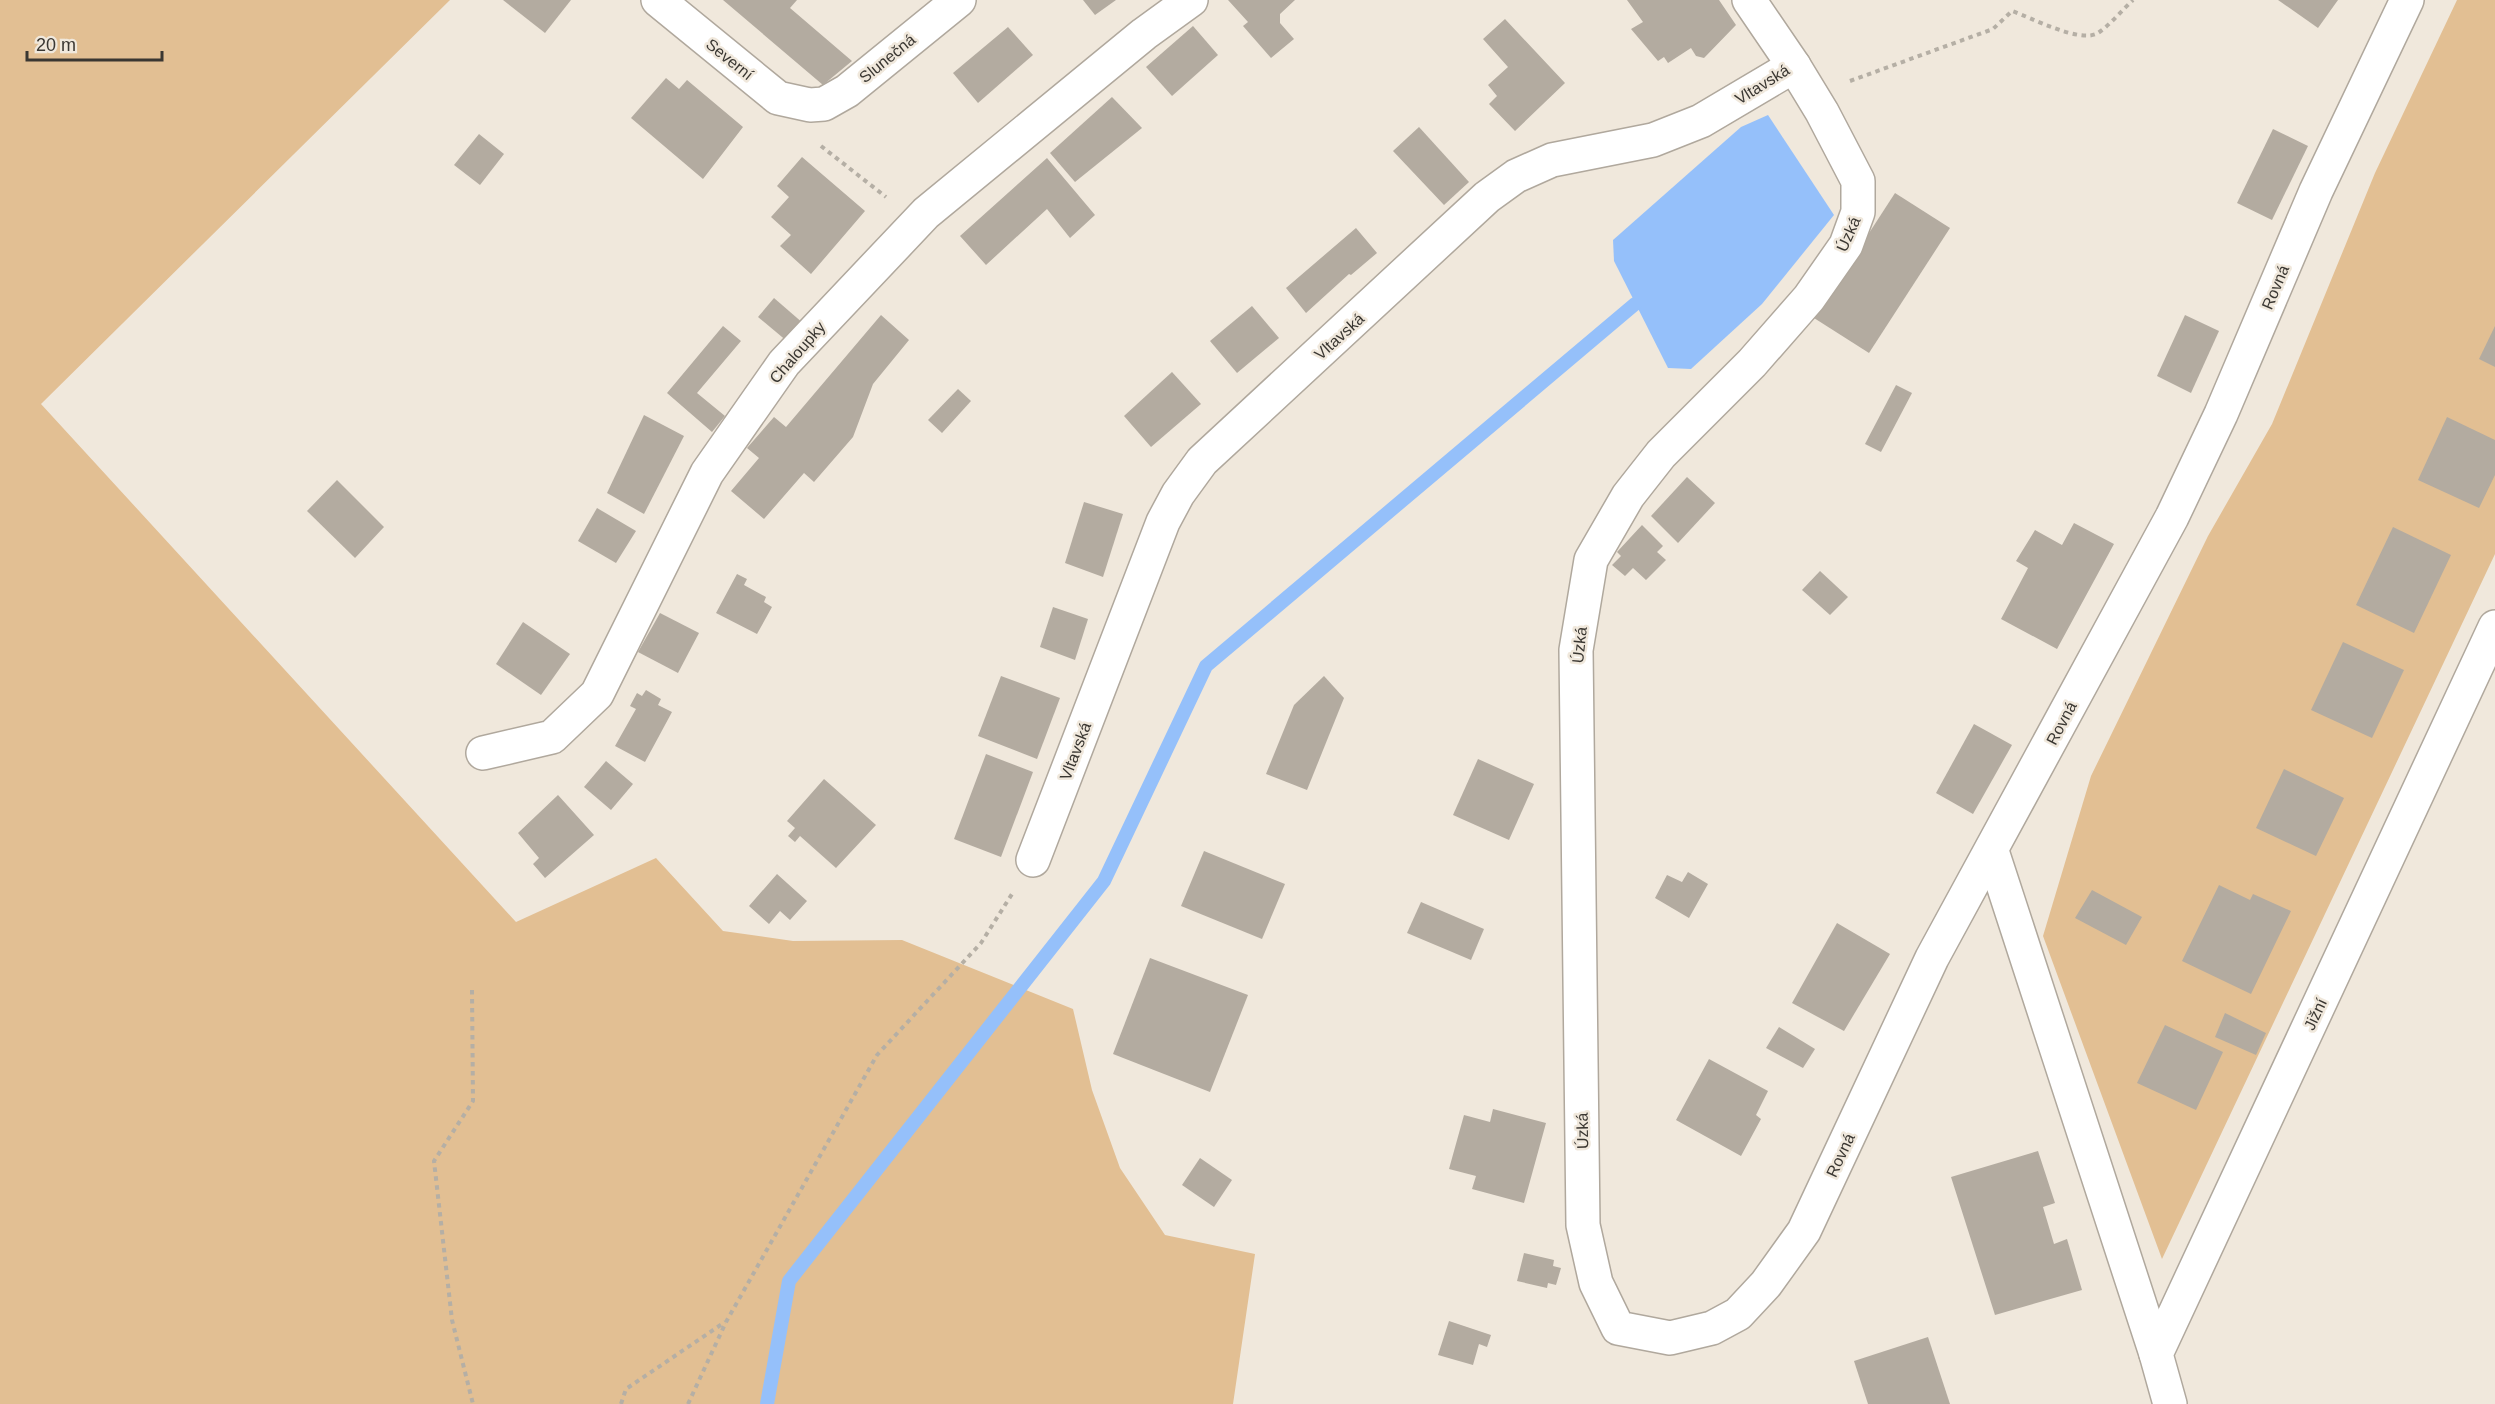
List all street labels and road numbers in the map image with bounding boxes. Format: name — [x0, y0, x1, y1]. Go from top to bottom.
street label: Slunečná — [856, 31, 919, 86]
street label: Severní — [703, 35, 757, 84]
street label: Vltavská — [1732, 61, 1792, 108]
street label: Úzká — [1832, 214, 1864, 254]
street label: Rovná — [2259, 262, 2292, 312]
street label: Vltavská — [1311, 310, 1368, 363]
street label: Chaloupky — [766, 318, 829, 386]
street label: Úzká — [1568, 626, 1590, 664]
street label: Rovná — [2043, 699, 2080, 748]
street label: Vltavská — [1057, 720, 1094, 782]
street label: Jižní — [2301, 995, 2330, 1033]
street label: Úzká — [1573, 1113, 1591, 1149]
street label: Rovná — [1823, 1131, 1858, 1180]

